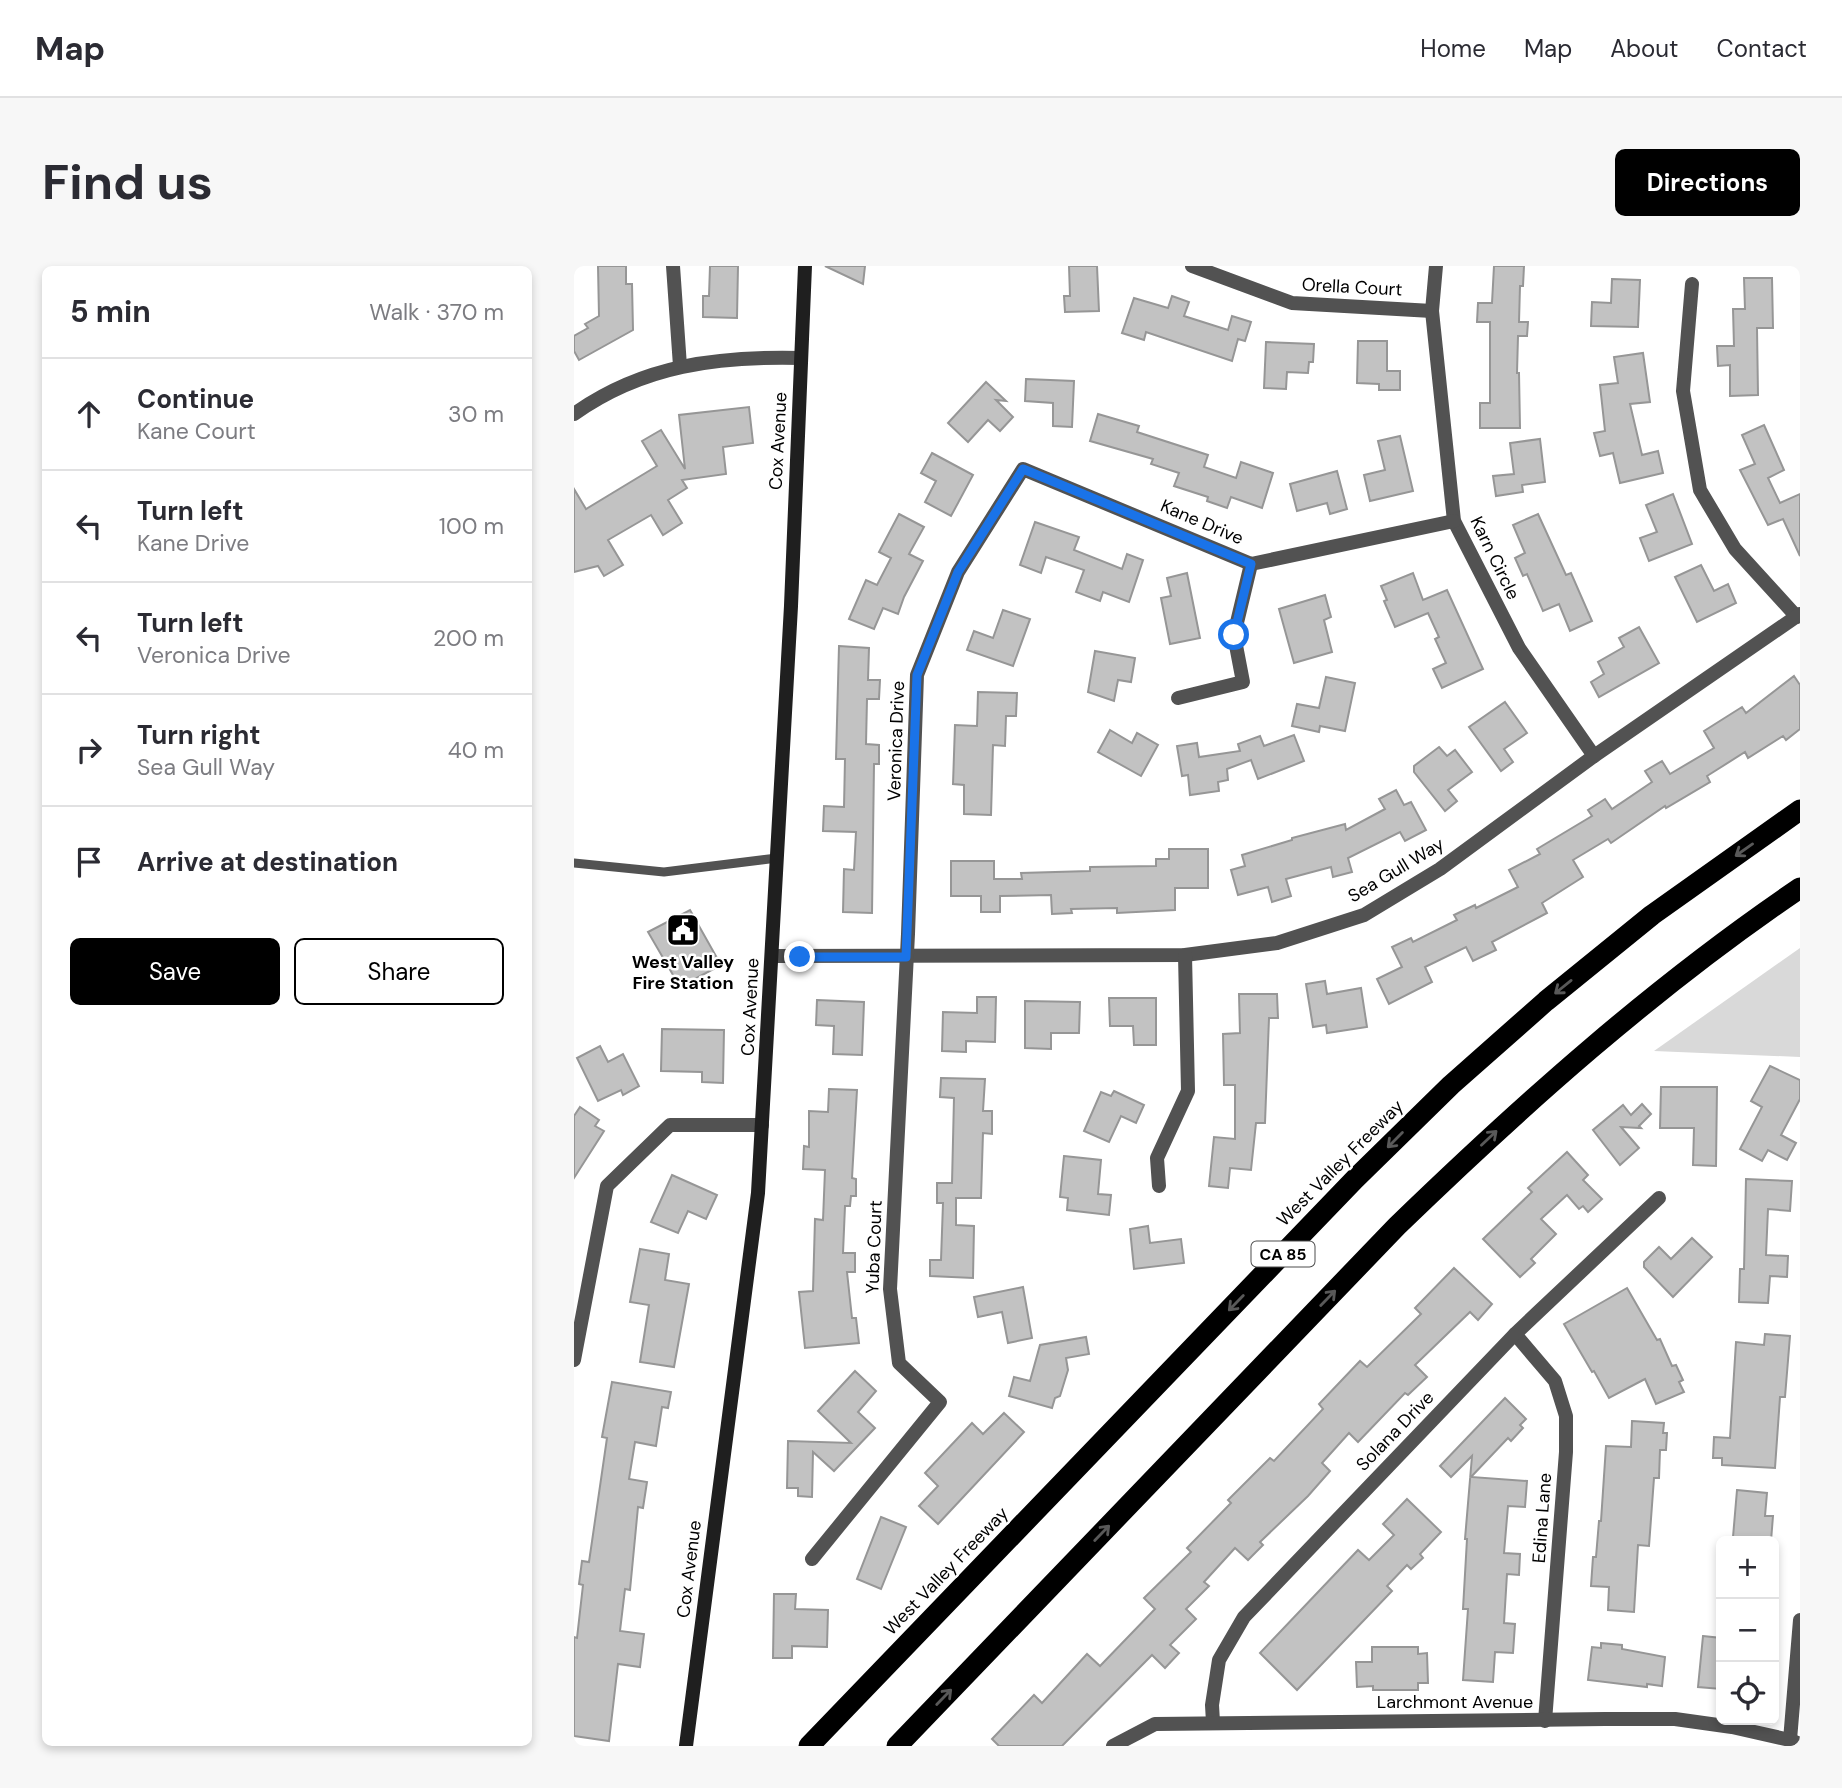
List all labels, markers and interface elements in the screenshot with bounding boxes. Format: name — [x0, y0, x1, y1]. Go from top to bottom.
text: Map — [35, 27, 105, 70]
text: Home — [1420, 33, 1486, 64]
text: Map — [1524, 33, 1572, 64]
text: About — [1610, 33, 1679, 64]
text: Contact — [1717, 33, 1807, 64]
button: Directions — [1615, 149, 1800, 216]
text: Find us — [42, 150, 213, 214]
street label: Orella Court — [1301, 272, 1403, 302]
text: 5 min — [70, 292, 151, 331]
text: Walk · 370 m — [369, 297, 504, 327]
text: Continue — [137, 382, 254, 416]
street label: Cox Avenue — [763, 391, 793, 491]
icon: ahead — [70, 395, 108, 433]
text: 30 m — [448, 399, 504, 429]
text: Kane Court — [137, 416, 256, 446]
text: Turn left — [137, 494, 244, 528]
street label: Kane Drive — [1157, 494, 1247, 550]
icon: left — [70, 507, 108, 545]
text: 100 m — [439, 511, 504, 541]
street label: Karn Circle — [1465, 512, 1525, 604]
text: Kane Drive — [137, 528, 249, 558]
text: Turn left — [137, 606, 244, 640]
icon: left — [70, 619, 108, 657]
route start — [1218, 619, 1249, 650]
text: 200 m — [433, 623, 504, 653]
text: Veronica Drive — [137, 640, 291, 670]
street label: Veronica Drive — [882, 680, 910, 802]
text: Turn right — [137, 718, 261, 752]
icon: right — [70, 731, 108, 769]
text: 40 m — [448, 735, 504, 765]
text: Sea Gull Way — [137, 752, 275, 782]
street label: Sea Gull Way — [1343, 832, 1449, 908]
icon: arrive — [70, 843, 108, 881]
one-way arrow — [1735, 843, 1754, 857]
text: Arrive at destination — [137, 845, 398, 879]
public building icon: West Valley Fire Station — [664, 911, 702, 949]
button: Save — [70, 938, 280, 1005]
button: Share — [294, 938, 504, 1005]
route end — [784, 941, 815, 972]
place label: West Valley Fire Station — [632, 950, 734, 995]
street label: Cox Avenue — [735, 957, 765, 1057]
one-way arrow — [1554, 979, 1572, 995]
street label: West Valley Freeway — [1272, 1095, 1408, 1231]
one-way arrow — [1480, 1129, 1497, 1146]
one-way arrow — [1386, 1131, 1403, 1148]
street label: Yuba Court — [860, 1200, 888, 1294]
road number: CA 85 — [1252, 1242, 1314, 1266]
one-way arrow — [1319, 1290, 1336, 1307]
one-way arrow — [1227, 1294, 1244, 1311]
street label: Solana Drive — [1351, 1386, 1439, 1476]
street label: Edina Lane — [1527, 1472, 1557, 1564]
street label: West Valley Freeway — [878, 1502, 1014, 1640]
street label: Cox Avenue — [671, 1519, 707, 1619]
one-way arrow — [1093, 1525, 1110, 1542]
map controls — [1716, 1536, 1779, 1725]
button: + — [1716, 1536, 1779, 1599]
button: − — [1716, 1599, 1779, 1662]
button: locate — [1716, 1662, 1779, 1725]
one-way arrow — [936, 1689, 953, 1706]
street label: Larchmont Avenue — [1377, 1690, 1533, 1714]

